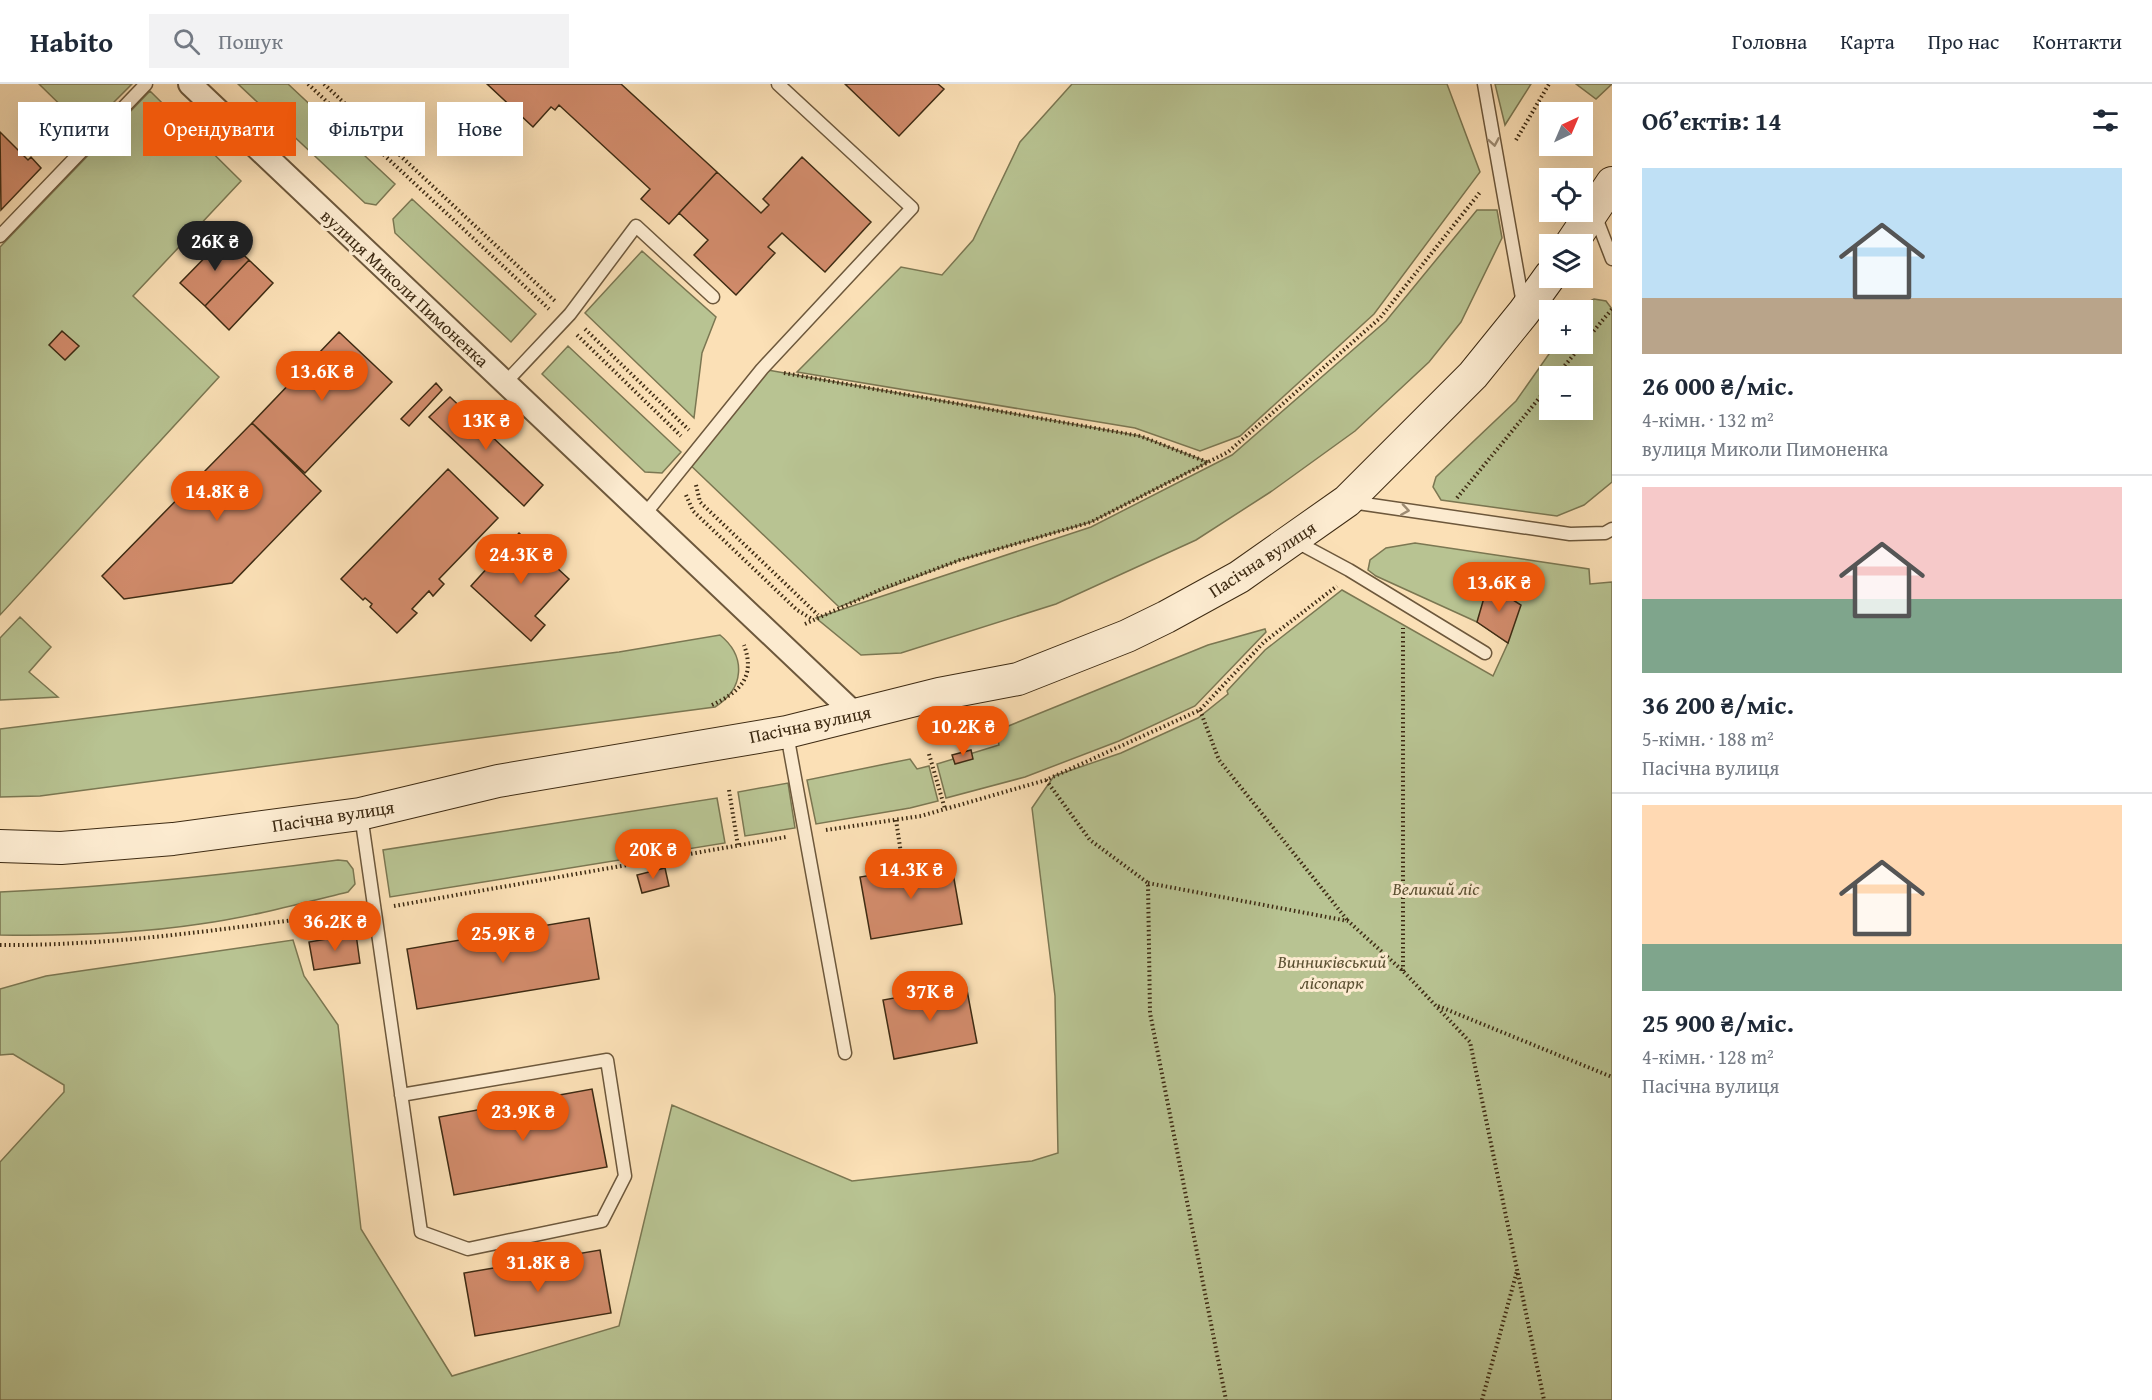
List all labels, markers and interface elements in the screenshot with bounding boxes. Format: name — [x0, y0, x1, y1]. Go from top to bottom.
search box — [149, 14, 569, 68]
text: Habito — [30, 21, 113, 62]
icon: search — [170, 25, 203, 58]
text: Пошук — [218, 25, 283, 57]
text: Головна — [1732, 26, 1807, 57]
text: Карта — [1840, 26, 1895, 57]
text: Про нас — [1928, 26, 1999, 57]
text: Контакти — [2032, 26, 2122, 57]
text: Об’єктів: 14 — [1642, 101, 1782, 140]
chip: Купити — [18, 102, 131, 156]
chip: Орендувати — [143, 102, 296, 156]
chip: Фільтри — [308, 102, 425, 156]
chip: Нове — [437, 102, 523, 156]
north arrow — [1539, 102, 1593, 156]
map controls — [1539, 102, 1593, 420]
icon: filters — [2089, 104, 2122, 137]
one-way arrow — [1487, 136, 1500, 146]
button: locate — [1539, 168, 1593, 222]
street label: вулиця Миколи Пимоненка — [315, 203, 496, 374]
icon: home — [1828, 207, 1936, 315]
pin: 26K ₴ — [173, 221, 257, 272]
text: 26K ₴ — [191, 226, 239, 255]
button: layers — [1539, 234, 1593, 288]
button: + — [1539, 300, 1593, 354]
pin: 13.6K ₴ — [267, 351, 377, 402]
text: 13.6K ₴ — [290, 356, 354, 385]
button: − — [1539, 366, 1593, 420]
text: 26 000 ₴/міс. — [1642, 366, 1794, 405]
pin: 13K ₴ — [444, 400, 528, 451]
text: 13K ₴ — [462, 405, 510, 434]
text: 4-кімн. · 132 m² — [1642, 405, 1774, 434]
text: вулиця Миколи Пимоненка — [1642, 434, 1888, 463]
pin: 14.8K ₴ — [162, 471, 272, 522]
text: 14.8K ₴ — [185, 476, 249, 505]
one-way arrow — [1400, 503, 1410, 515]
street label: Пасічна вулиця — [1203, 514, 1321, 604]
icon: home — [1828, 526, 1936, 634]
pin: 24.3K ₴ — [466, 534, 576, 585]
text: 24.3K ₴ — [489, 539, 553, 568]
pin: 13.6K ₴ — [1444, 562, 1554, 613]
text: 13.6K ₴ — [1467, 567, 1531, 596]
text: 36 200 ₴/міс. — [1642, 685, 1794, 724]
street label: Пасічна вулиця — [747, 698, 873, 750]
pin: 10.2K ₴ — [908, 706, 1018, 757]
text: 10.2K ₴ — [931, 711, 995, 740]
text: 5-кімн. · 188 m² — [1642, 724, 1774, 753]
text: Пасічна вулиця — [1642, 753, 1779, 782]
street label: Пасічна вулиця — [270, 793, 396, 839]
pin: 20K ₴ — [611, 829, 695, 880]
text: 20K ₴ — [629, 834, 677, 863]
icon: home — [1828, 844, 1936, 952]
pin: 14.3K ₴ — [856, 849, 966, 900]
text: 14.3K ₴ — [879, 854, 943, 883]
park label: Великий ліс — [1392, 875, 1480, 902]
pin: 36.2K ₴ — [280, 901, 390, 952]
text: 36.2K ₴ — [303, 906, 367, 935]
pin: 25.9K ₴ — [448, 913, 558, 964]
text: 25.9K ₴ — [471, 918, 535, 947]
park label: Винниківський лісопарк — [1276, 948, 1387, 996]
pin: 37K ₴ — [888, 971, 972, 1022]
text: 37K ₴ — [906, 976, 954, 1005]
text: 25 900 ₴/міс. — [1642, 1003, 1794, 1042]
text: 4-кімн. · 128 m² — [1642, 1042, 1774, 1071]
text: Пасічна вулиця — [1642, 1071, 1779, 1100]
pin: 23.9K ₴ — [468, 1091, 578, 1142]
text: 23.9K ₴ — [491, 1096, 555, 1125]
pin: 31.8K ₴ — [483, 1242, 593, 1293]
text: 31.8K ₴ — [506, 1247, 570, 1276]

